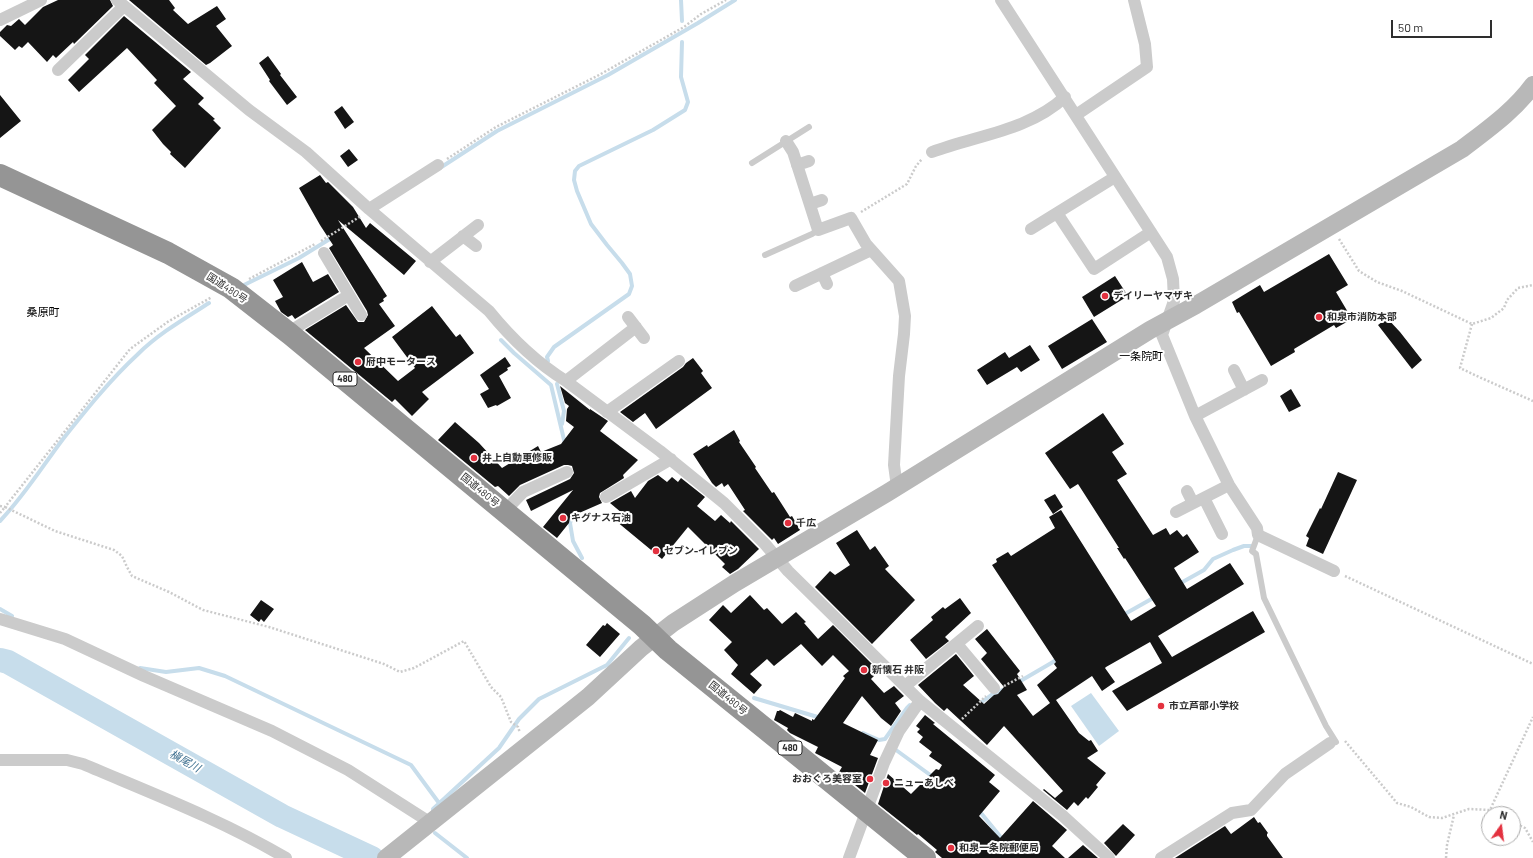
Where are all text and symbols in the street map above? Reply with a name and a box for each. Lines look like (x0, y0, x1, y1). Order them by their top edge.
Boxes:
scale bar (1393, 12, 1494, 38)
text: 50 m (1398, 20, 1423, 34)
street label: 国道480号 (204, 270, 250, 306)
place label: デイリーヤマザキ (1113, 290, 1193, 302)
marker: デイリーヤマザキ (1100, 291, 1110, 301)
district label: 桑原町 (27, 305, 59, 319)
place label: 和泉市消防本部 (1327, 311, 1397, 323)
marker: 和泉市消防本部 (1314, 312, 1324, 322)
district label: 一条院町 (1119, 349, 1163, 363)
place label: 府中モータース (366, 356, 436, 368)
marker: 府中モータース (353, 357, 363, 367)
road number: 480 (333, 372, 357, 386)
place label: 井上自動車修販 (482, 452, 552, 464)
marker: 井上自動車修販 (469, 453, 479, 463)
street label: 国道480号 (458, 471, 502, 509)
place label: キグナス石油 (571, 512, 631, 524)
marker: キグナス石油 (558, 513, 568, 523)
place label: 千広 (796, 517, 816, 529)
marker: 千広 (783, 518, 793, 528)
place label: セブン-イレブン (664, 545, 738, 557)
marker: セブン-イレブン (651, 546, 661, 556)
place label: 新懐石 井阪 (872, 664, 924, 676)
marker: 新懐石 井阪 (859, 665, 869, 675)
street label: 国道480号 (706, 679, 750, 717)
place label: 市立芦部小学校 (1169, 700, 1239, 712)
marker: 市立芦部小学校 (1156, 701, 1166, 711)
road number: 480 (778, 741, 802, 755)
water label: 槇尾川 (167, 747, 203, 775)
place label: おおぐろ美容室 (792, 773, 862, 785)
marker: おおぐろ美容室 (865, 774, 875, 784)
place label: ニューあしべ (894, 777, 954, 789)
marker: ニューあしべ (881, 778, 891, 788)
north arrow (1481, 806, 1521, 846)
text: N (1499, 808, 1509, 822)
place label: 和泉一条院郵便局 (959, 842, 1039, 854)
marker: 和泉一条院郵便局 (946, 843, 956, 853)

